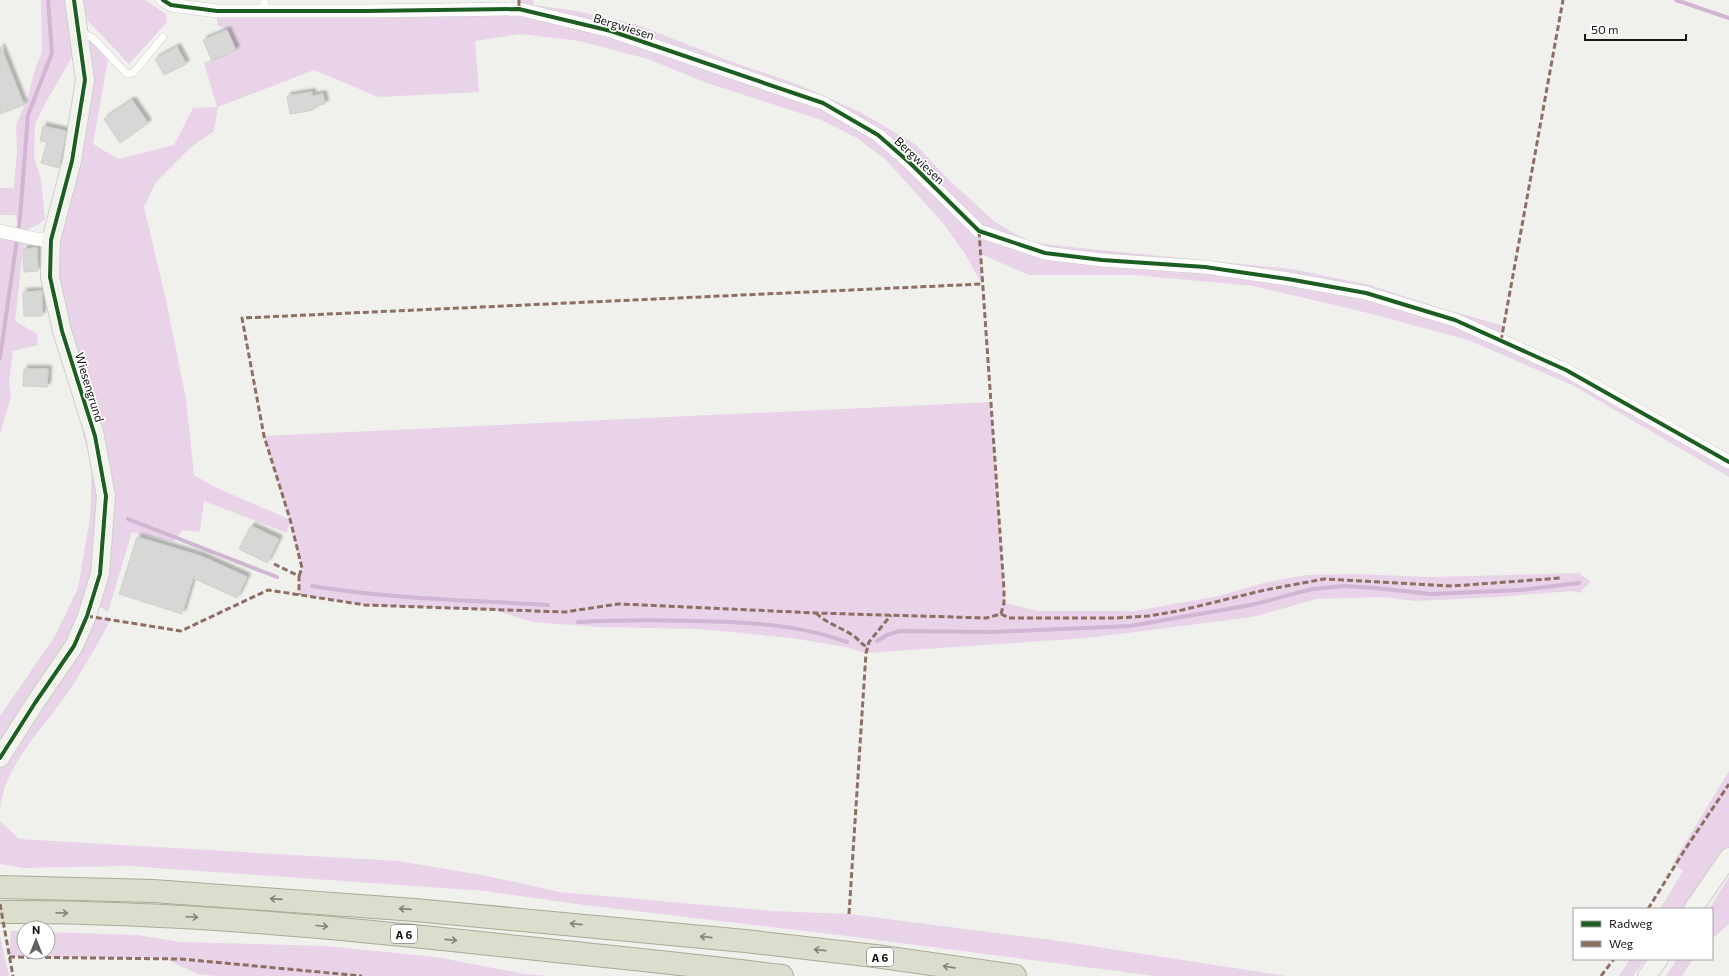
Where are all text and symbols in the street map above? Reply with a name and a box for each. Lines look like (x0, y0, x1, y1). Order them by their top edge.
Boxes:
street label: Bergwiesen (592, 10, 656, 42)
scale bar (1585, 16, 1686, 42)
text: 50 m (1591, 22, 1619, 36)
street label: Bergwiesen (892, 133, 948, 187)
street label: Wiesengrund (73, 350, 107, 424)
one-way arrow (270, 895, 283, 902)
one-way arrow (399, 905, 412, 912)
legend (1573, 908, 1713, 960)
one-way arrow (55, 909, 68, 917)
one-way arrow (185, 914, 198, 921)
text: Radweg (1609, 916, 1653, 930)
north arrow (16, 920, 56, 960)
one-way arrow (570, 921, 583, 928)
text: N (32, 923, 40, 936)
one-way arrow (315, 923, 328, 930)
road number: A 6 (391, 925, 417, 943)
one-way arrow (700, 934, 713, 941)
one-way arrow (444, 936, 457, 943)
text: Weg (1609, 936, 1634, 950)
one-way arrow (814, 946, 827, 954)
road number: A 6 (867, 948, 893, 966)
one-way arrow (943, 963, 956, 971)

